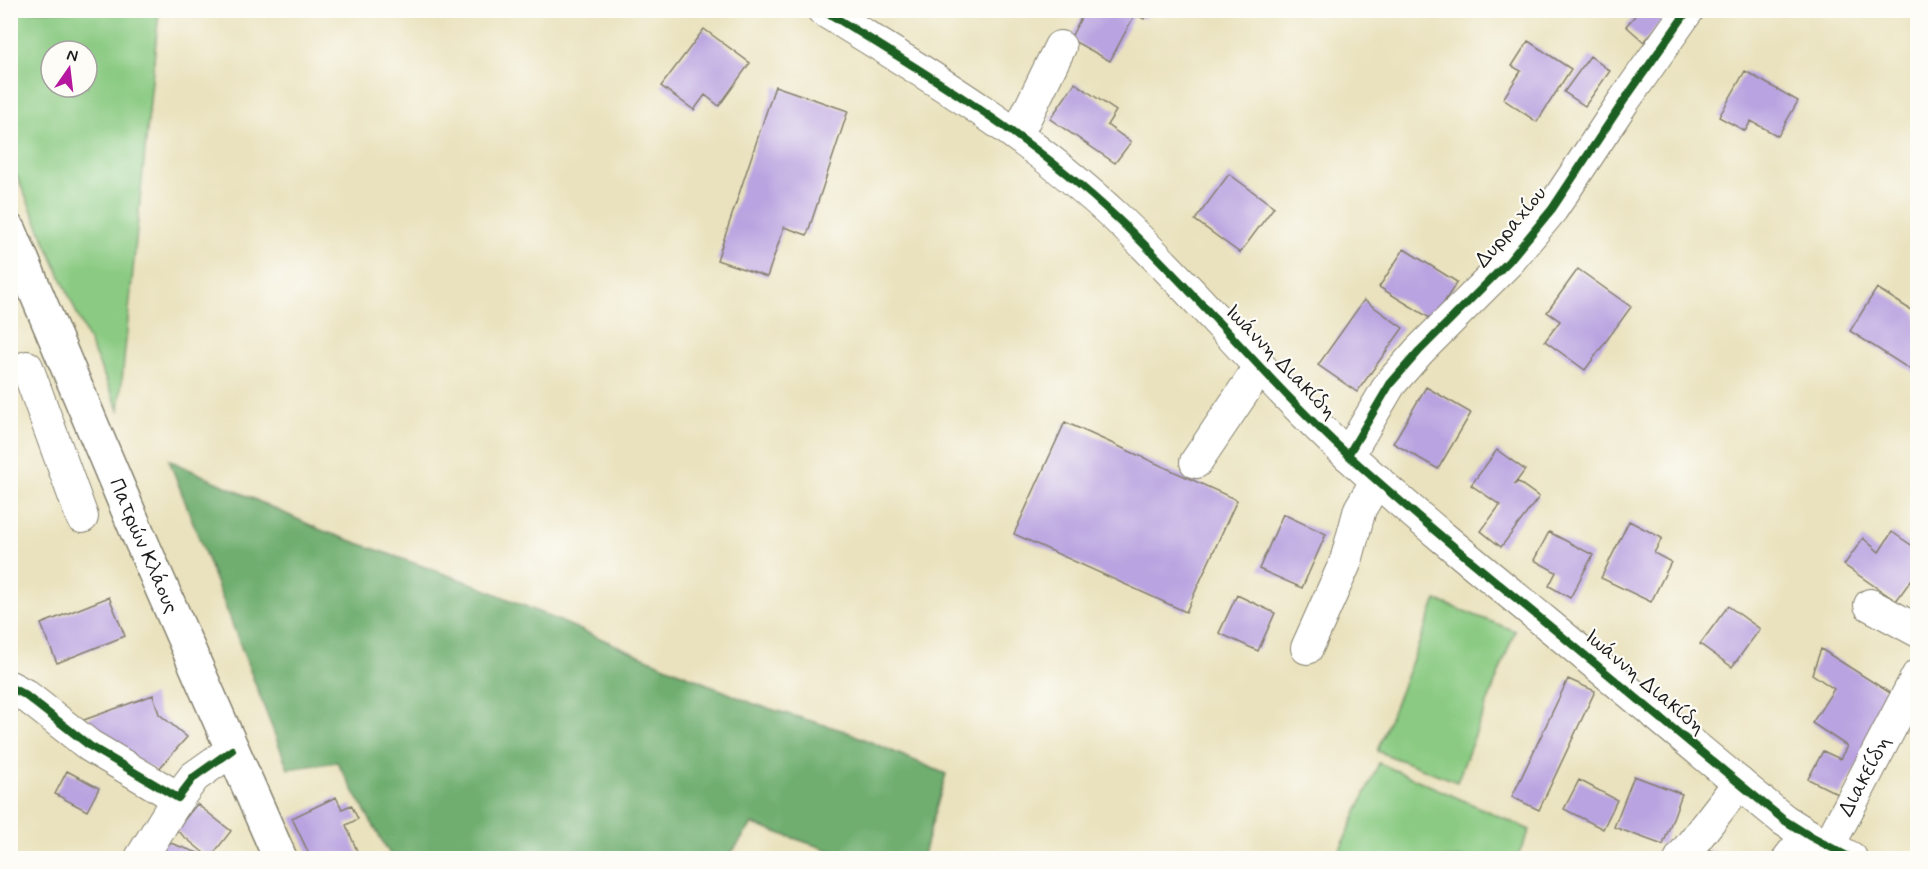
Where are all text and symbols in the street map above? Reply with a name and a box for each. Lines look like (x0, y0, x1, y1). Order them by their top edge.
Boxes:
north arrow (39, 39, 99, 99)
text: N (65, 44, 80, 67)
street label: Δυρραχίου (1469, 180, 1553, 274)
street label: Ιωάννη Διακίδη (1219, 298, 1343, 426)
street label: Πατρών Κλάους (102, 474, 185, 618)
street label: Ιωάννη Διακίδη (1579, 623, 1711, 741)
street label: Διακείδη (1832, 731, 1898, 821)

